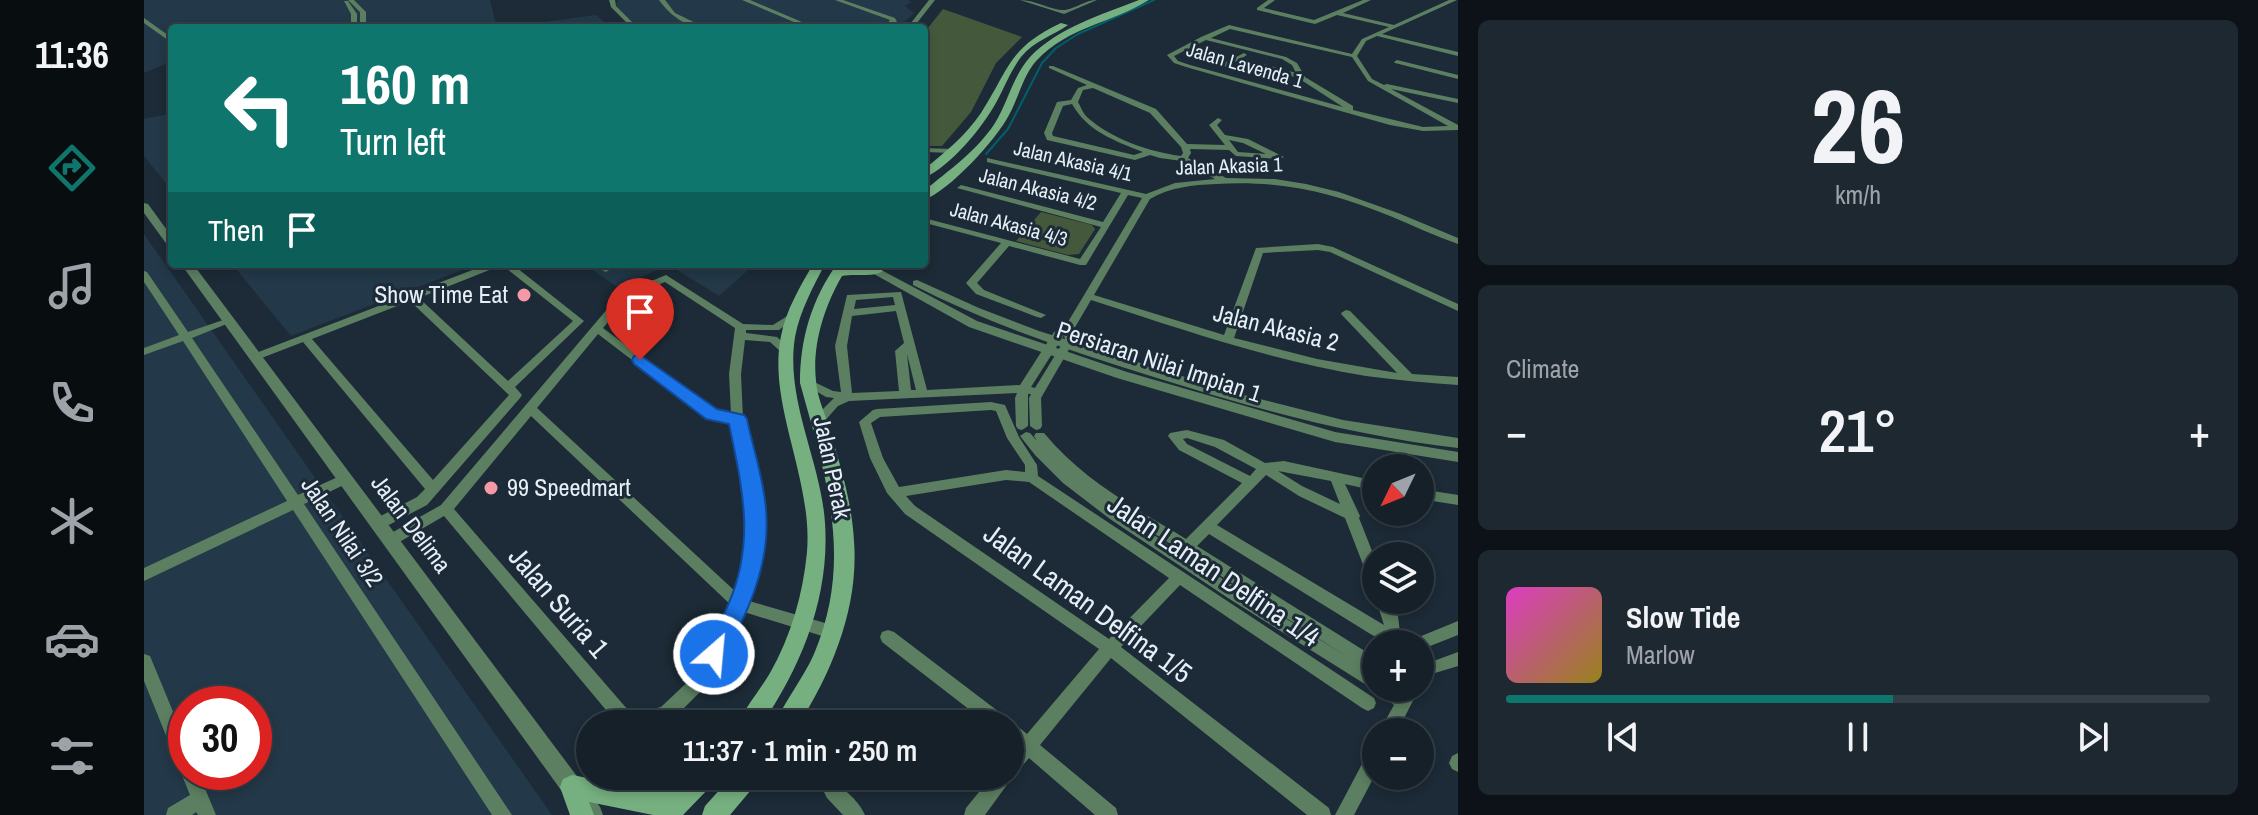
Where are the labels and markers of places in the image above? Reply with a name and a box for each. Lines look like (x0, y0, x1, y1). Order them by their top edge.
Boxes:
place label: Show Time Eat (374, 278, 509, 310)
pin (606, 278, 674, 360)
marker: Show Time Eat (515, 286, 533, 304)
place label: 99 Speedmart (507, 471, 631, 503)
marker: 99 Speedmart (482, 479, 500, 497)

